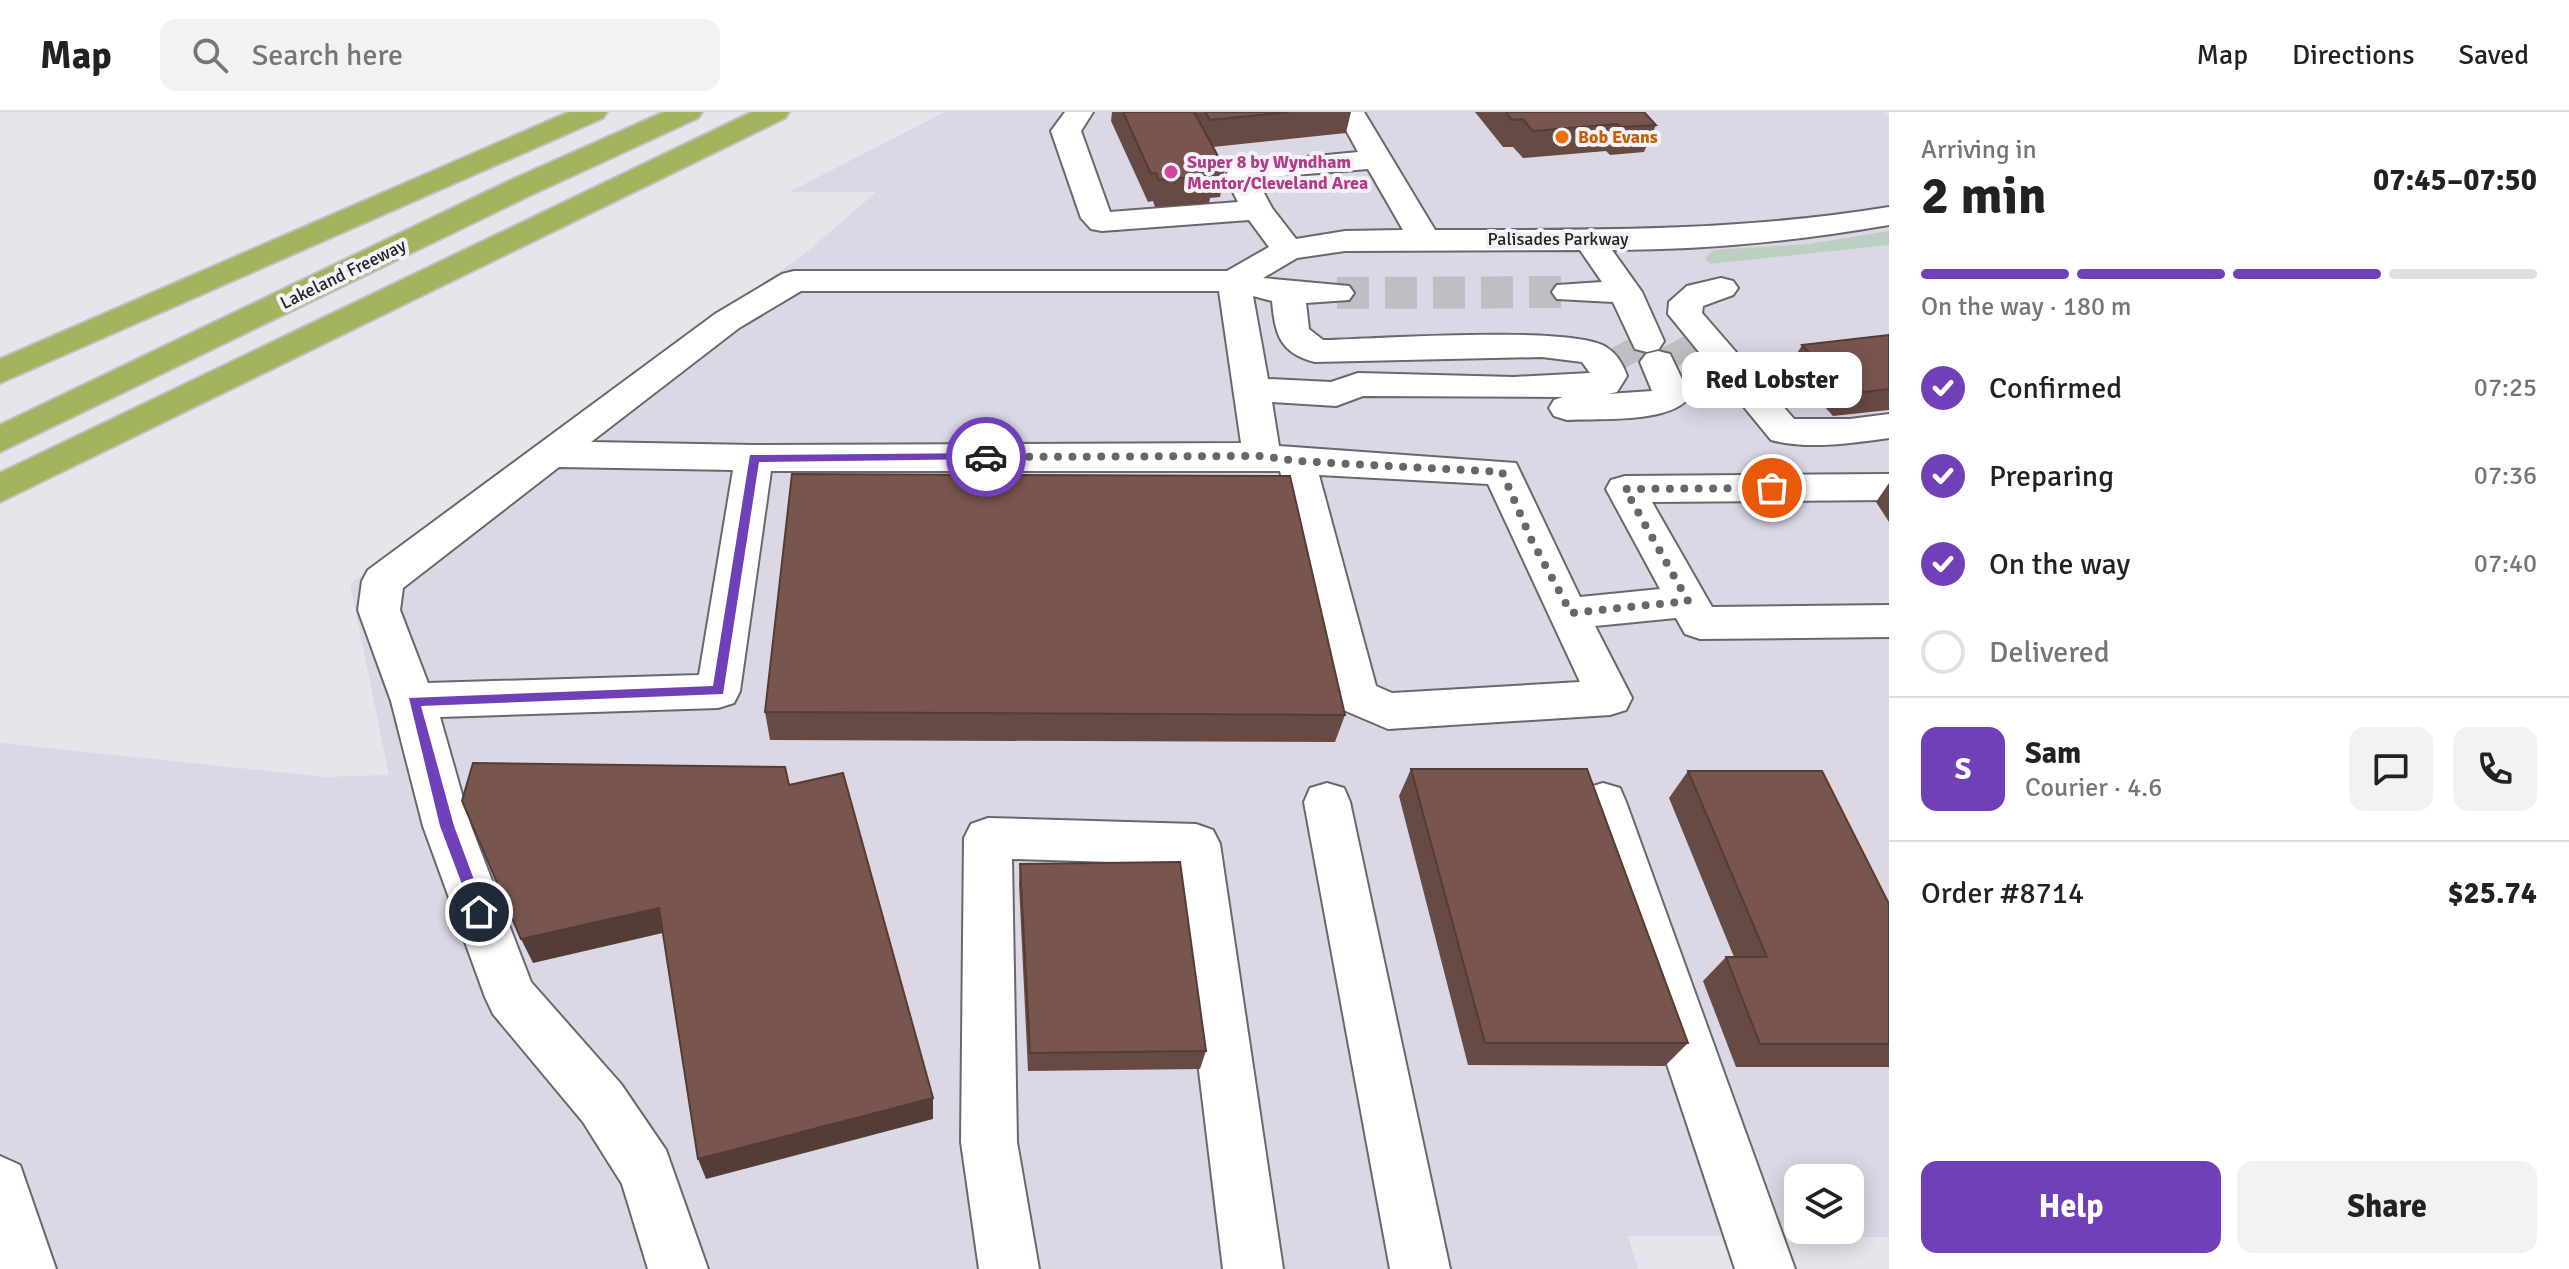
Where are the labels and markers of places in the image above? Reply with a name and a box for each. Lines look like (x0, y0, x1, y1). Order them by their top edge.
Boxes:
place label: Bob Evans (1578, 126, 1658, 148)
marker: Bob Evans (1553, 128, 1571, 146)
place label: Super 8 by Wyndham Mentor/Cleveland Area (1187, 151, 1368, 194)
marker: Super 8 by Wyndham Mentor/Cleveland Area (1162, 163, 1180, 181)
callout: Red Lobster (1682, 352, 1862, 408)
pin (1738, 454, 1806, 522)
pin (445, 878, 513, 946)

